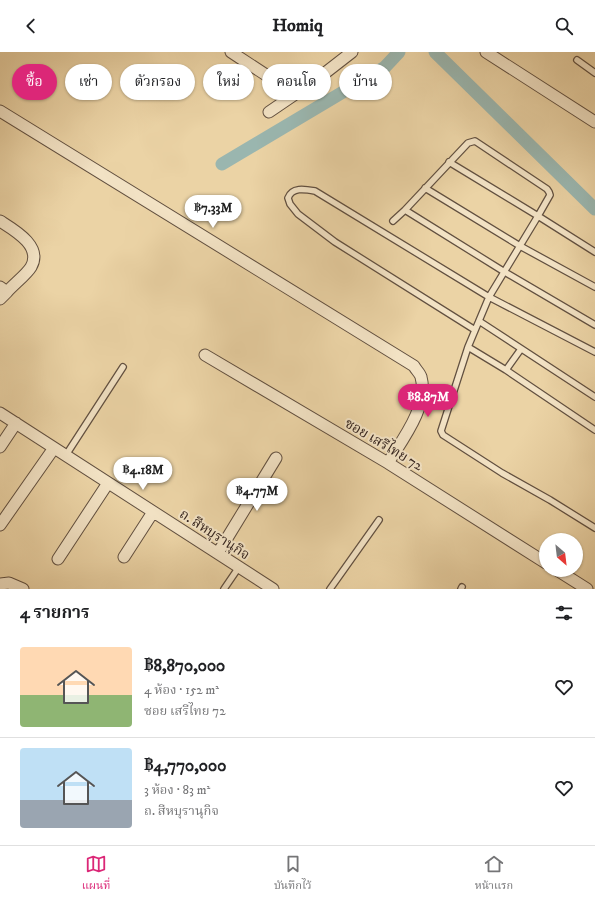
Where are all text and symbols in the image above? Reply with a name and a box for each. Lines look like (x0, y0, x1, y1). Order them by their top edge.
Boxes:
icon: back (20, 15, 42, 37)
text: Homiq (272, 15, 323, 37)
icon: search (553, 15, 575, 37)
chip: ซื้อ (12, 64, 57, 100)
chip: เช่า (65, 64, 112, 100)
chip: ตัวกรอง (120, 64, 195, 100)
chip: ใหม่ (203, 64, 254, 100)
chip: คอนโด (262, 64, 331, 100)
chip: บ้าน (339, 64, 392, 100)
pin: ฿7.33M (180, 195, 246, 229)
text: ฿7.33M (194, 200, 232, 216)
pin: ฿8.87M (395, 384, 461, 418)
text: ฿8.87M (407, 389, 449, 405)
street label: ซอย เสรีไทย 72 (341, 413, 427, 475)
pin: ฿4.18M (110, 457, 176, 491)
text: ฿4.18M (122, 462, 164, 478)
pin: ฿4.77M (224, 478, 290, 512)
text: ฿4.77M (236, 483, 278, 499)
street label: ถ. สีหบุรานุกิจ (176, 505, 253, 564)
north arrow (539, 533, 583, 577)
map controls (539, 533, 583, 577)
text: 4 รายการ (20, 602, 90, 624)
icon: filters (553, 602, 575, 624)
text: ฿8,870,000 (144, 655, 225, 677)
icon: home (52, 663, 100, 711)
icon: heart (553, 676, 575, 698)
text: 4 ห้อง · 152 m² (144, 682, 219, 698)
text: ซอย เสรีไทย 72 (144, 703, 226, 719)
text: ฿4,770,000 (144, 755, 226, 777)
icon: home (52, 764, 100, 812)
icon: heart (553, 777, 575, 799)
text: 3 ห้อง · 83 m² (144, 782, 210, 798)
text: ถ. สีหบุรานุกิจ (144, 803, 219, 819)
tab: แผนที่ (82, 853, 111, 895)
tab: บันทึกไว้ (274, 853, 311, 895)
tab: หน้าแรก (475, 853, 513, 895)

